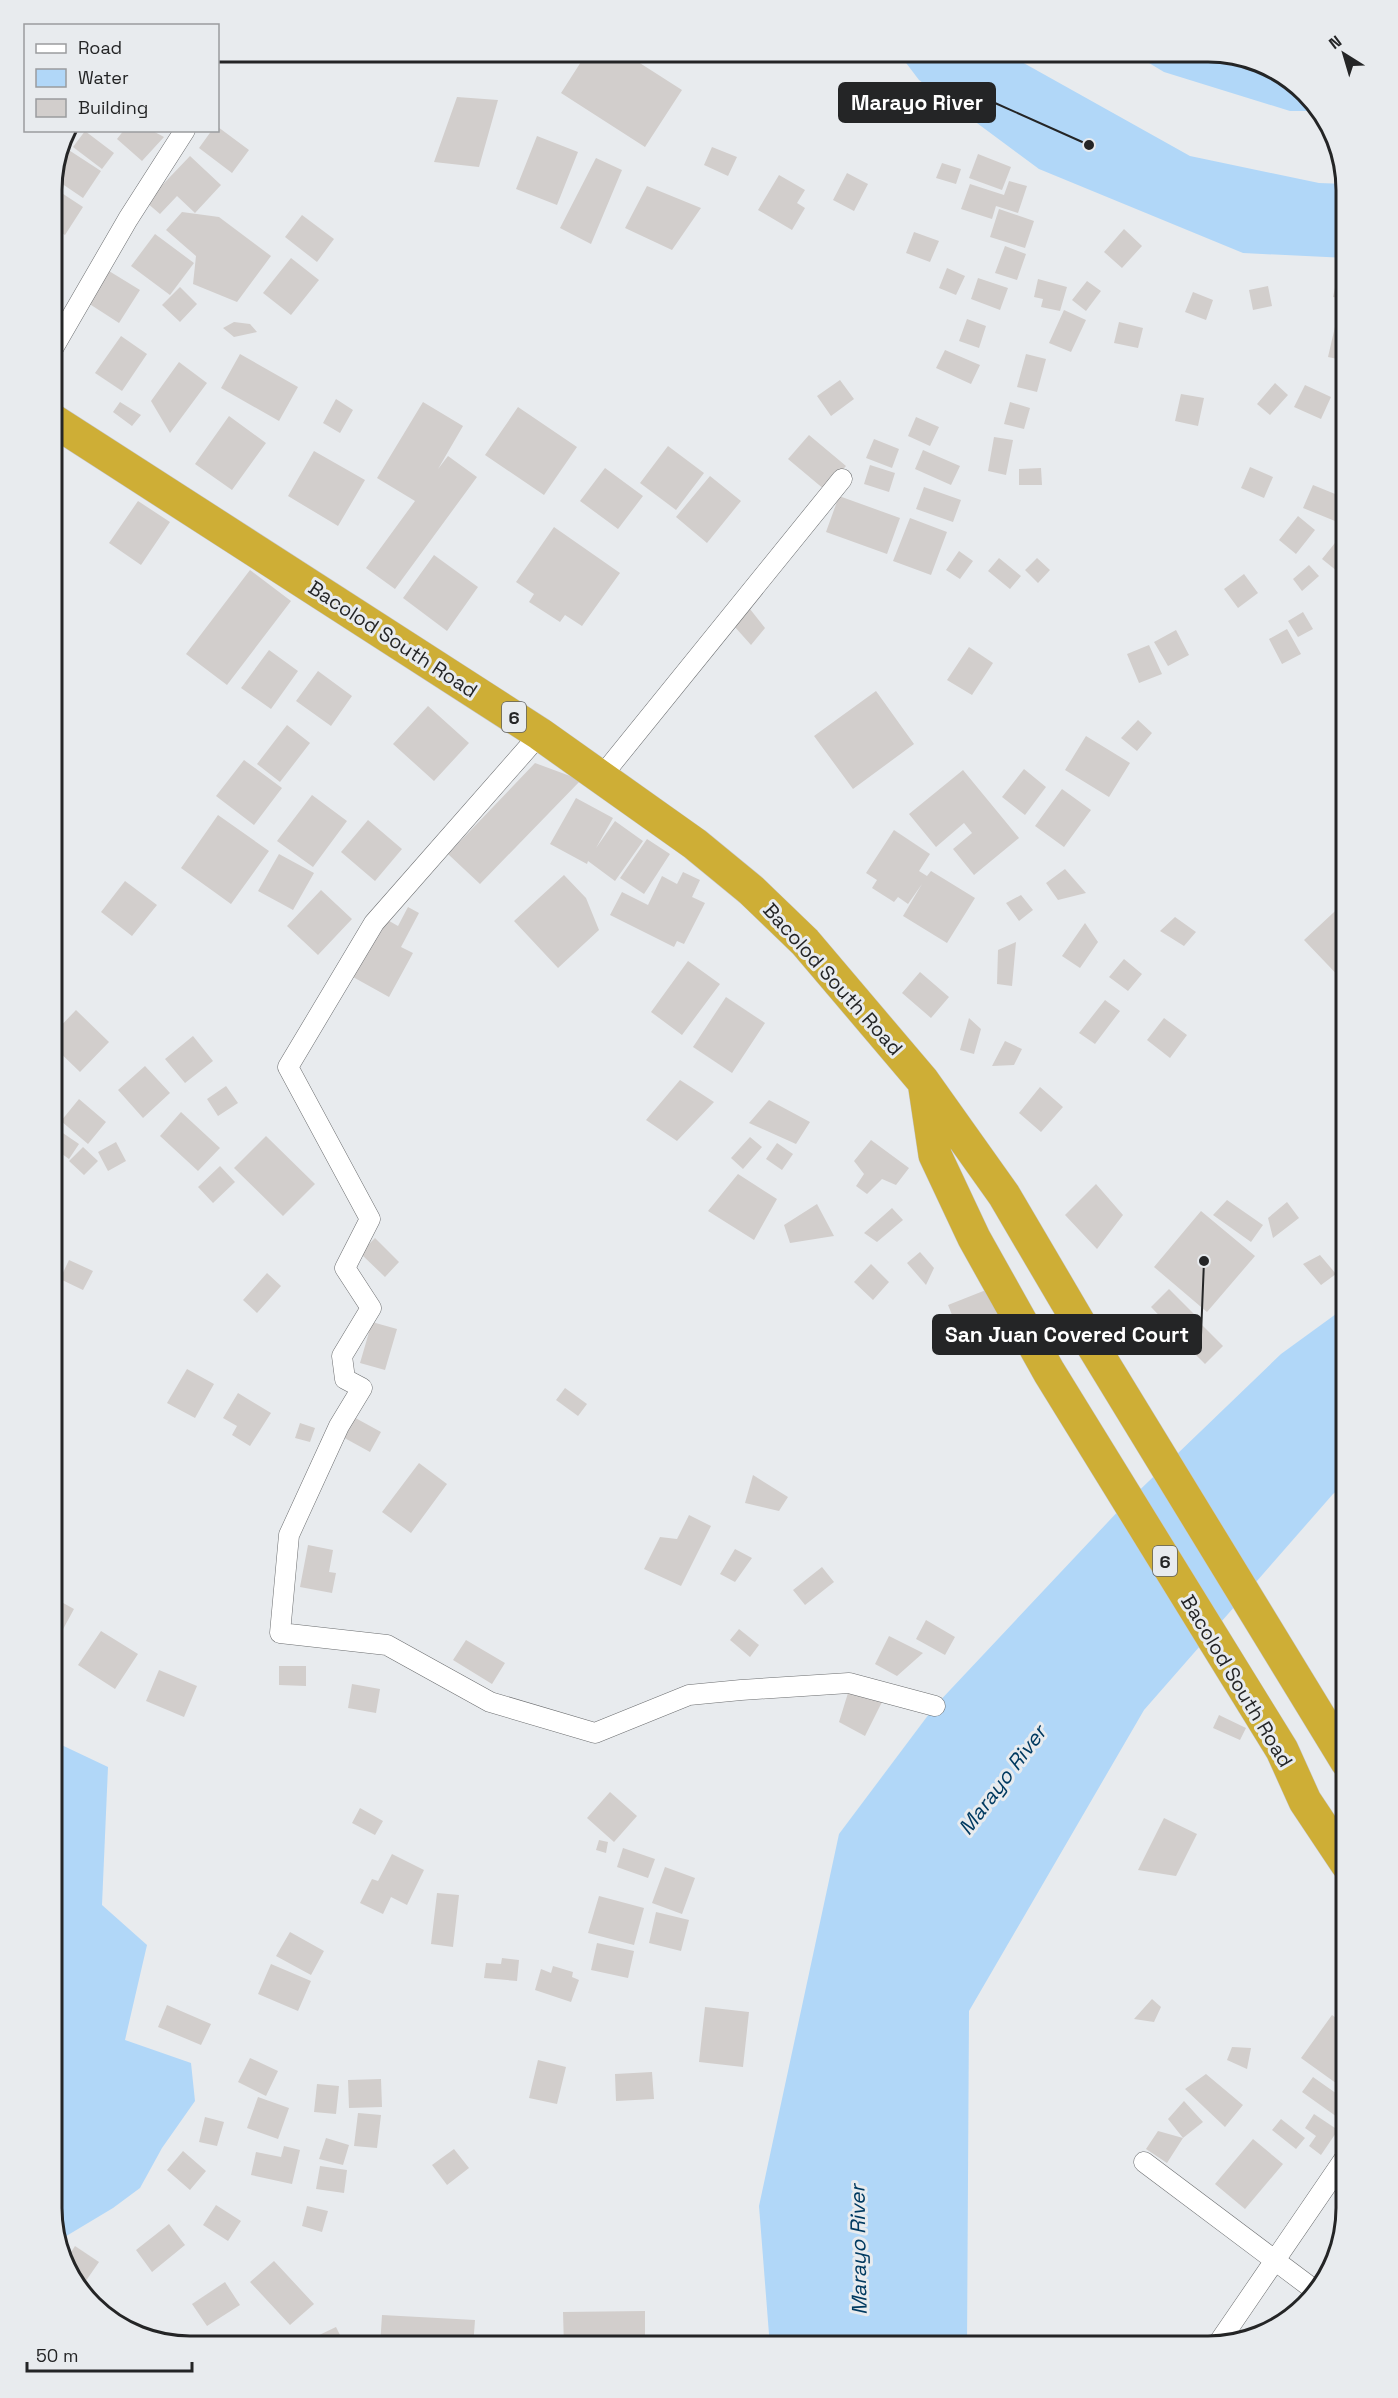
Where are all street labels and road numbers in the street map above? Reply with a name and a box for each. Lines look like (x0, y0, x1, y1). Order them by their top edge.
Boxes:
street label: Bacolod South Road (303, 575, 483, 703)
road number: 6 (502, 702, 526, 732)
street label: Bacolod South Road (758, 897, 908, 1061)
road number: 6 (1153, 1546, 1177, 1576)
street label: Bacolod South Road (1175, 1590, 1299, 1772)

